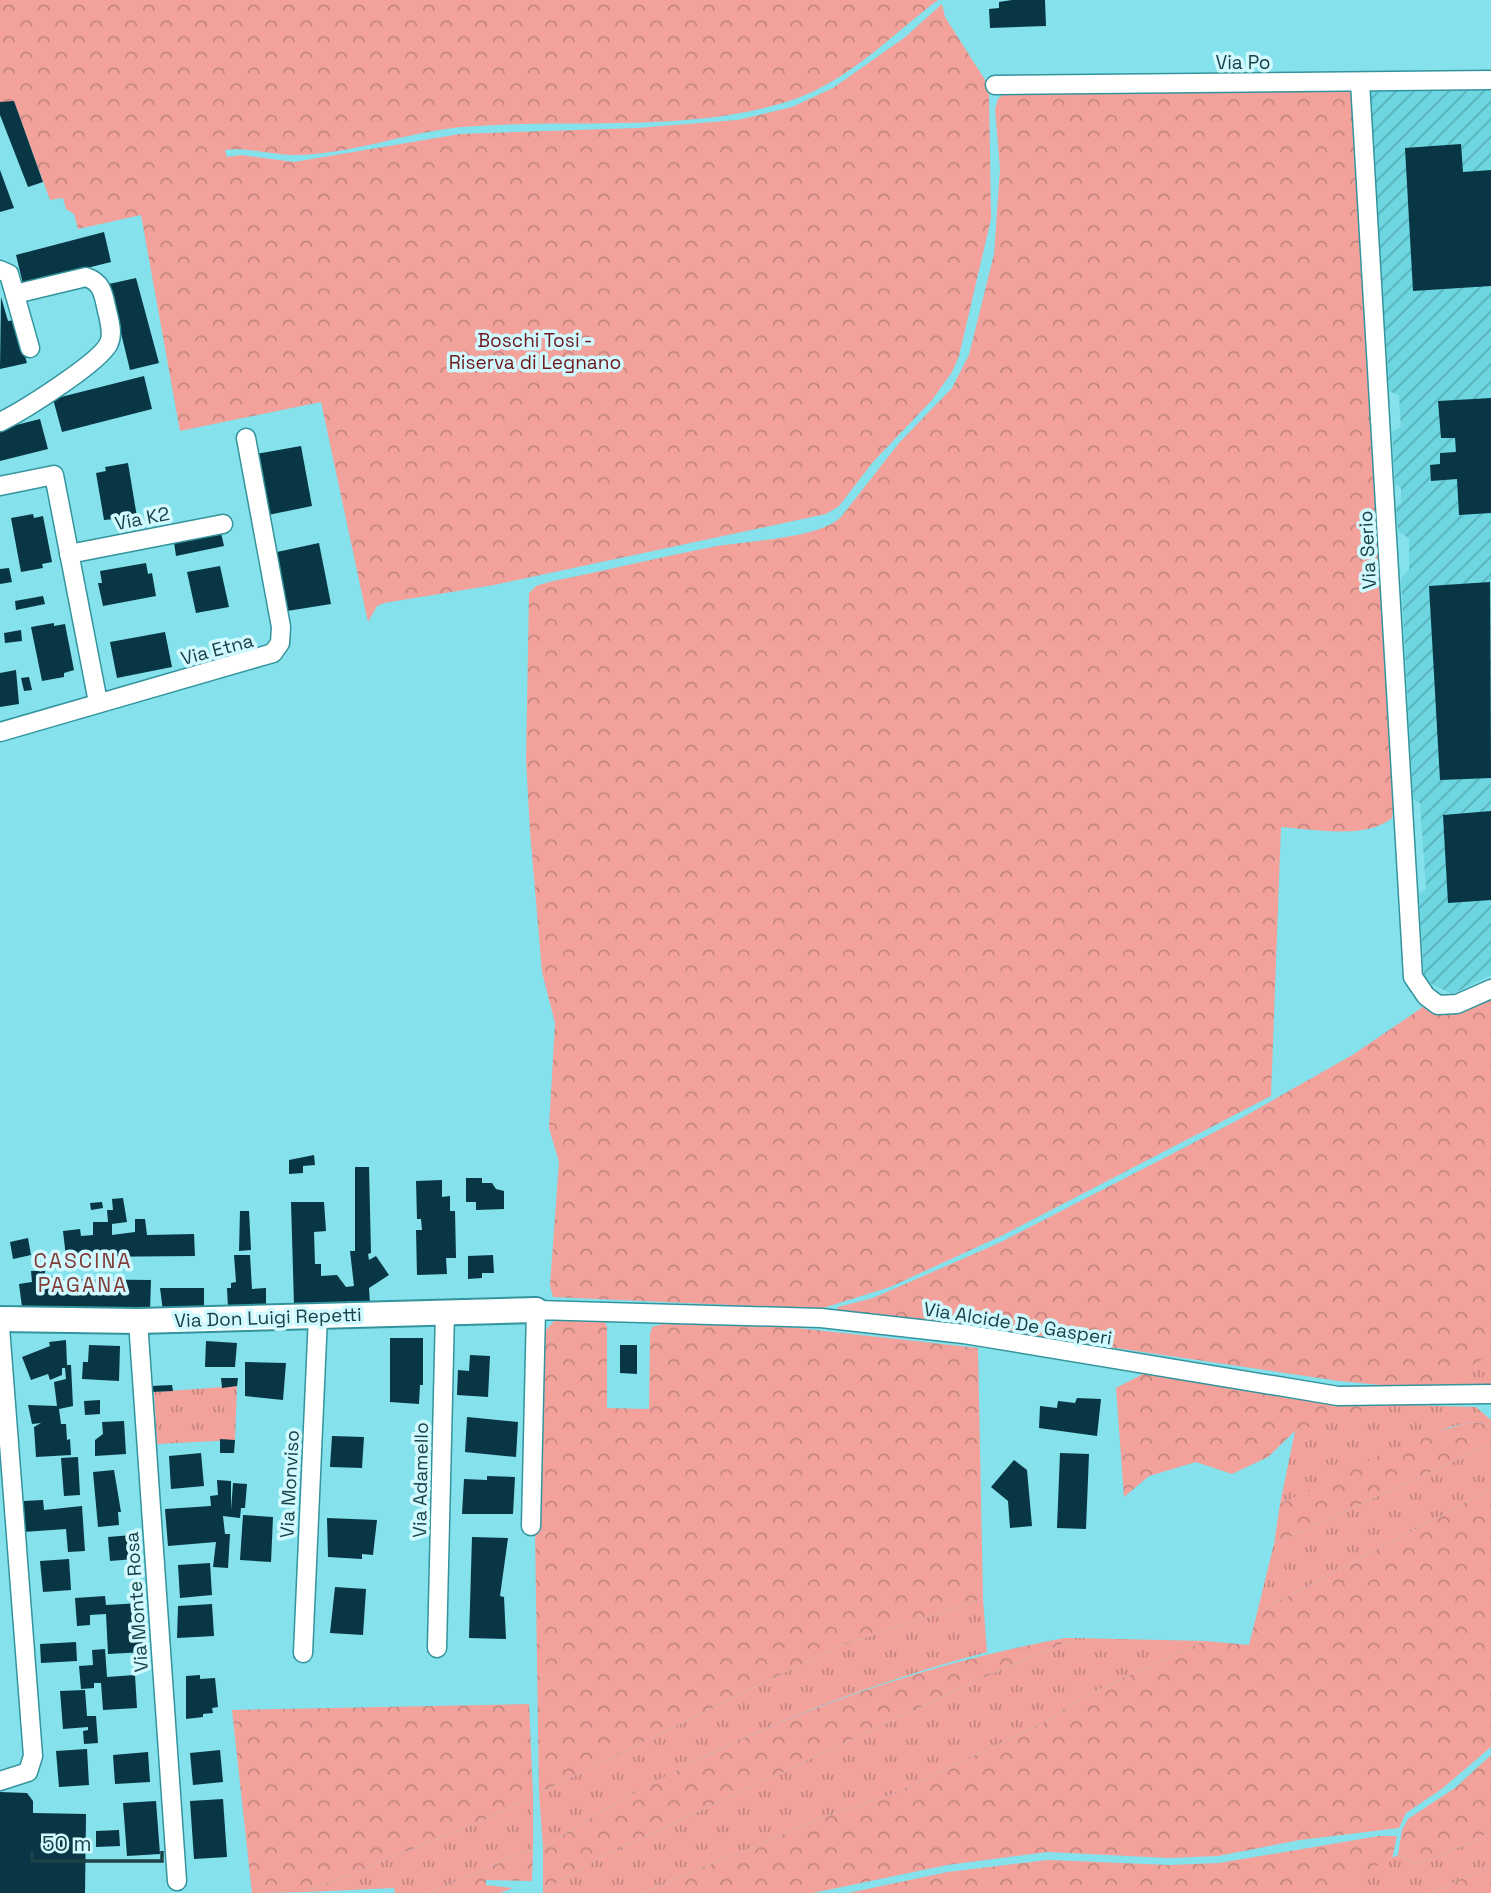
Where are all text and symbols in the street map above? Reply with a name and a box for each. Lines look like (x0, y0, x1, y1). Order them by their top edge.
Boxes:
street label: Via Po (1215, 50, 1271, 75)
park label: Boschi Tosi - Riserva di Legnano (449, 328, 621, 375)
street label: Via K2 (113, 501, 172, 536)
street label: Via Serio (1353, 510, 1382, 590)
street label: Via Etna (178, 628, 256, 671)
district label: CASCINA PAGANA (33, 1247, 133, 1298)
street label: Via Alcide De Gasperi (922, 1296, 1114, 1351)
street label: Via Don Luigi Repetti (174, 1302, 362, 1333)
street label: Via Adamello (407, 1422, 434, 1538)
street label: Via Monviso (274, 1429, 305, 1539)
street label: Via Monte Rosa (119, 1531, 154, 1673)
scale bar (32, 1820, 161, 1864)
text: 50 m (42, 1830, 92, 1857)

